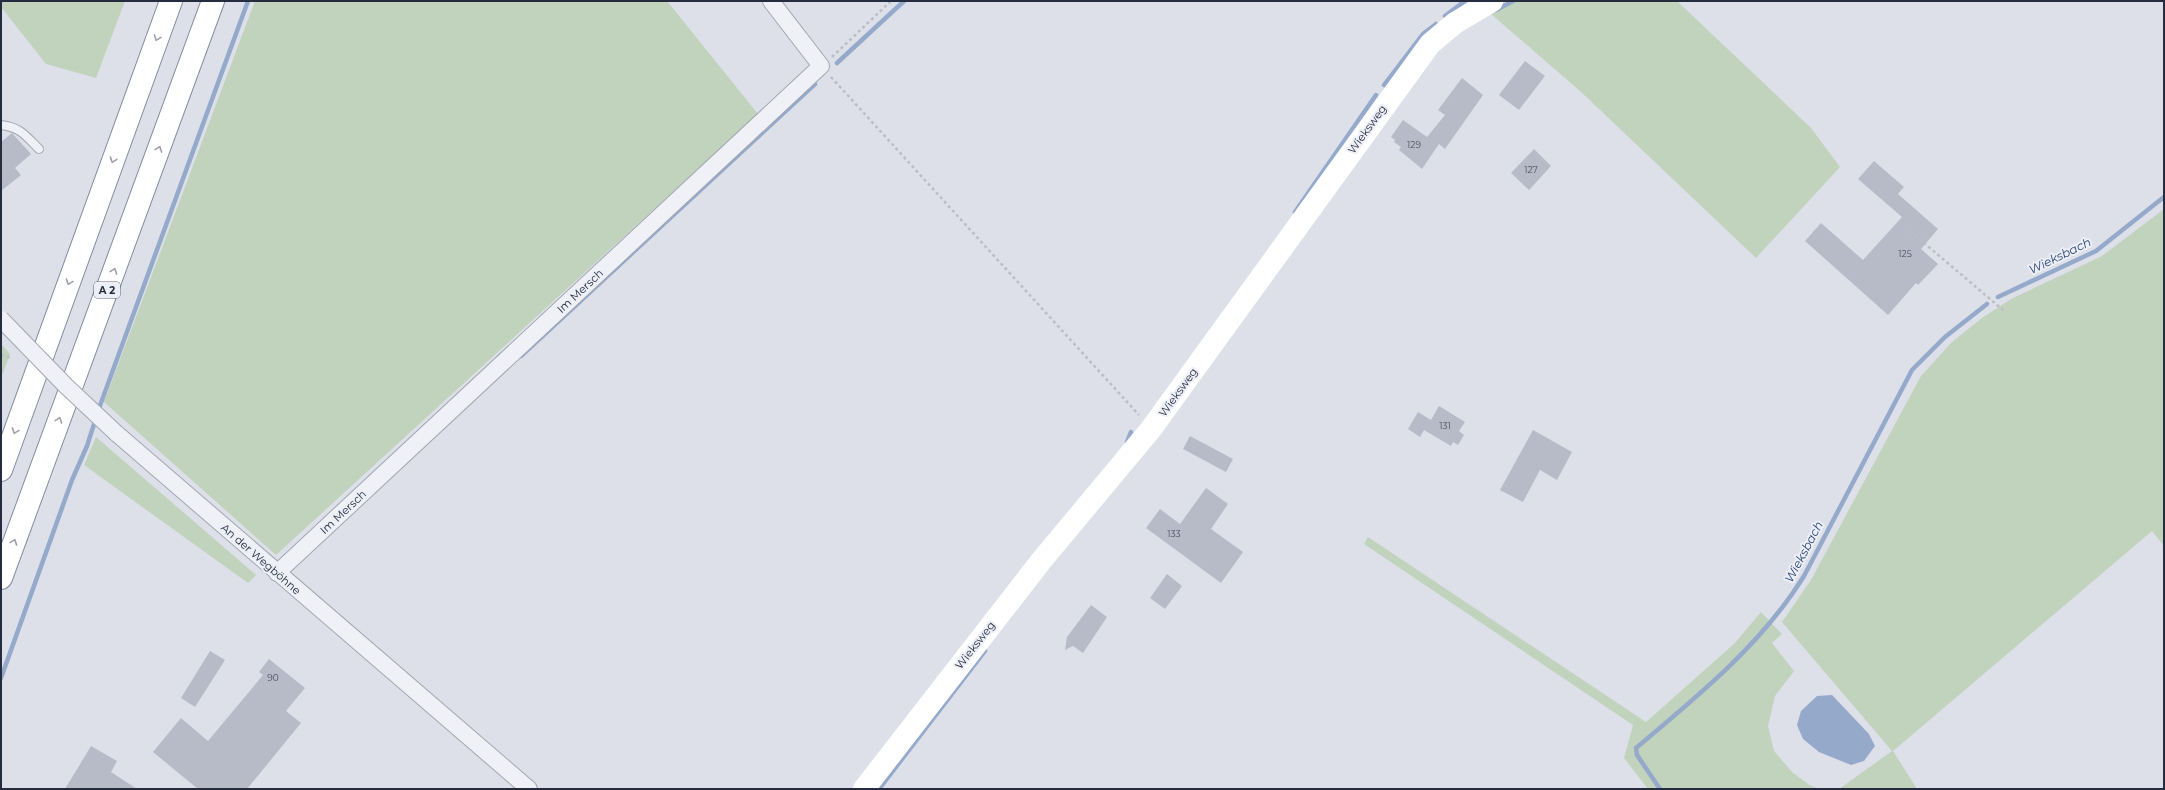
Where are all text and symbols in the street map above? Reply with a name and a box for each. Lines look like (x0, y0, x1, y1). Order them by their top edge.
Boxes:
one-way arrow (154, 34, 162, 41)
street label: Wieksweg (1345, 102, 1389, 156)
house number: 129 (1407, 139, 1421, 150)
one-way arrow (154, 146, 162, 153)
one-way arrow (110, 156, 118, 163)
house number: 127 (1524, 164, 1538, 175)
water label: Wieksbach (2026, 234, 2093, 277)
house number: 125 (1898, 248, 1912, 259)
street label: Im Mersch (554, 266, 606, 316)
one-way arrow (109, 268, 117, 275)
one-way arrow (65, 279, 74, 286)
road number: A 2 (94, 282, 120, 298)
street label: Wieksweg (1156, 365, 1200, 419)
one-way arrow (55, 416, 63, 423)
house number: 131 (1439, 420, 1451, 431)
one-way arrow (12, 427, 20, 434)
street label: Im Mersch (317, 487, 369, 537)
water label: Wieksbach (1781, 519, 1826, 585)
street label: An der Wegböhne (218, 520, 304, 598)
house number: 133 (1167, 528, 1181, 539)
one-way arrow (10, 538, 18, 545)
street label: Wieksweg (952, 618, 998, 672)
house number: 90 (267, 672, 279, 683)

